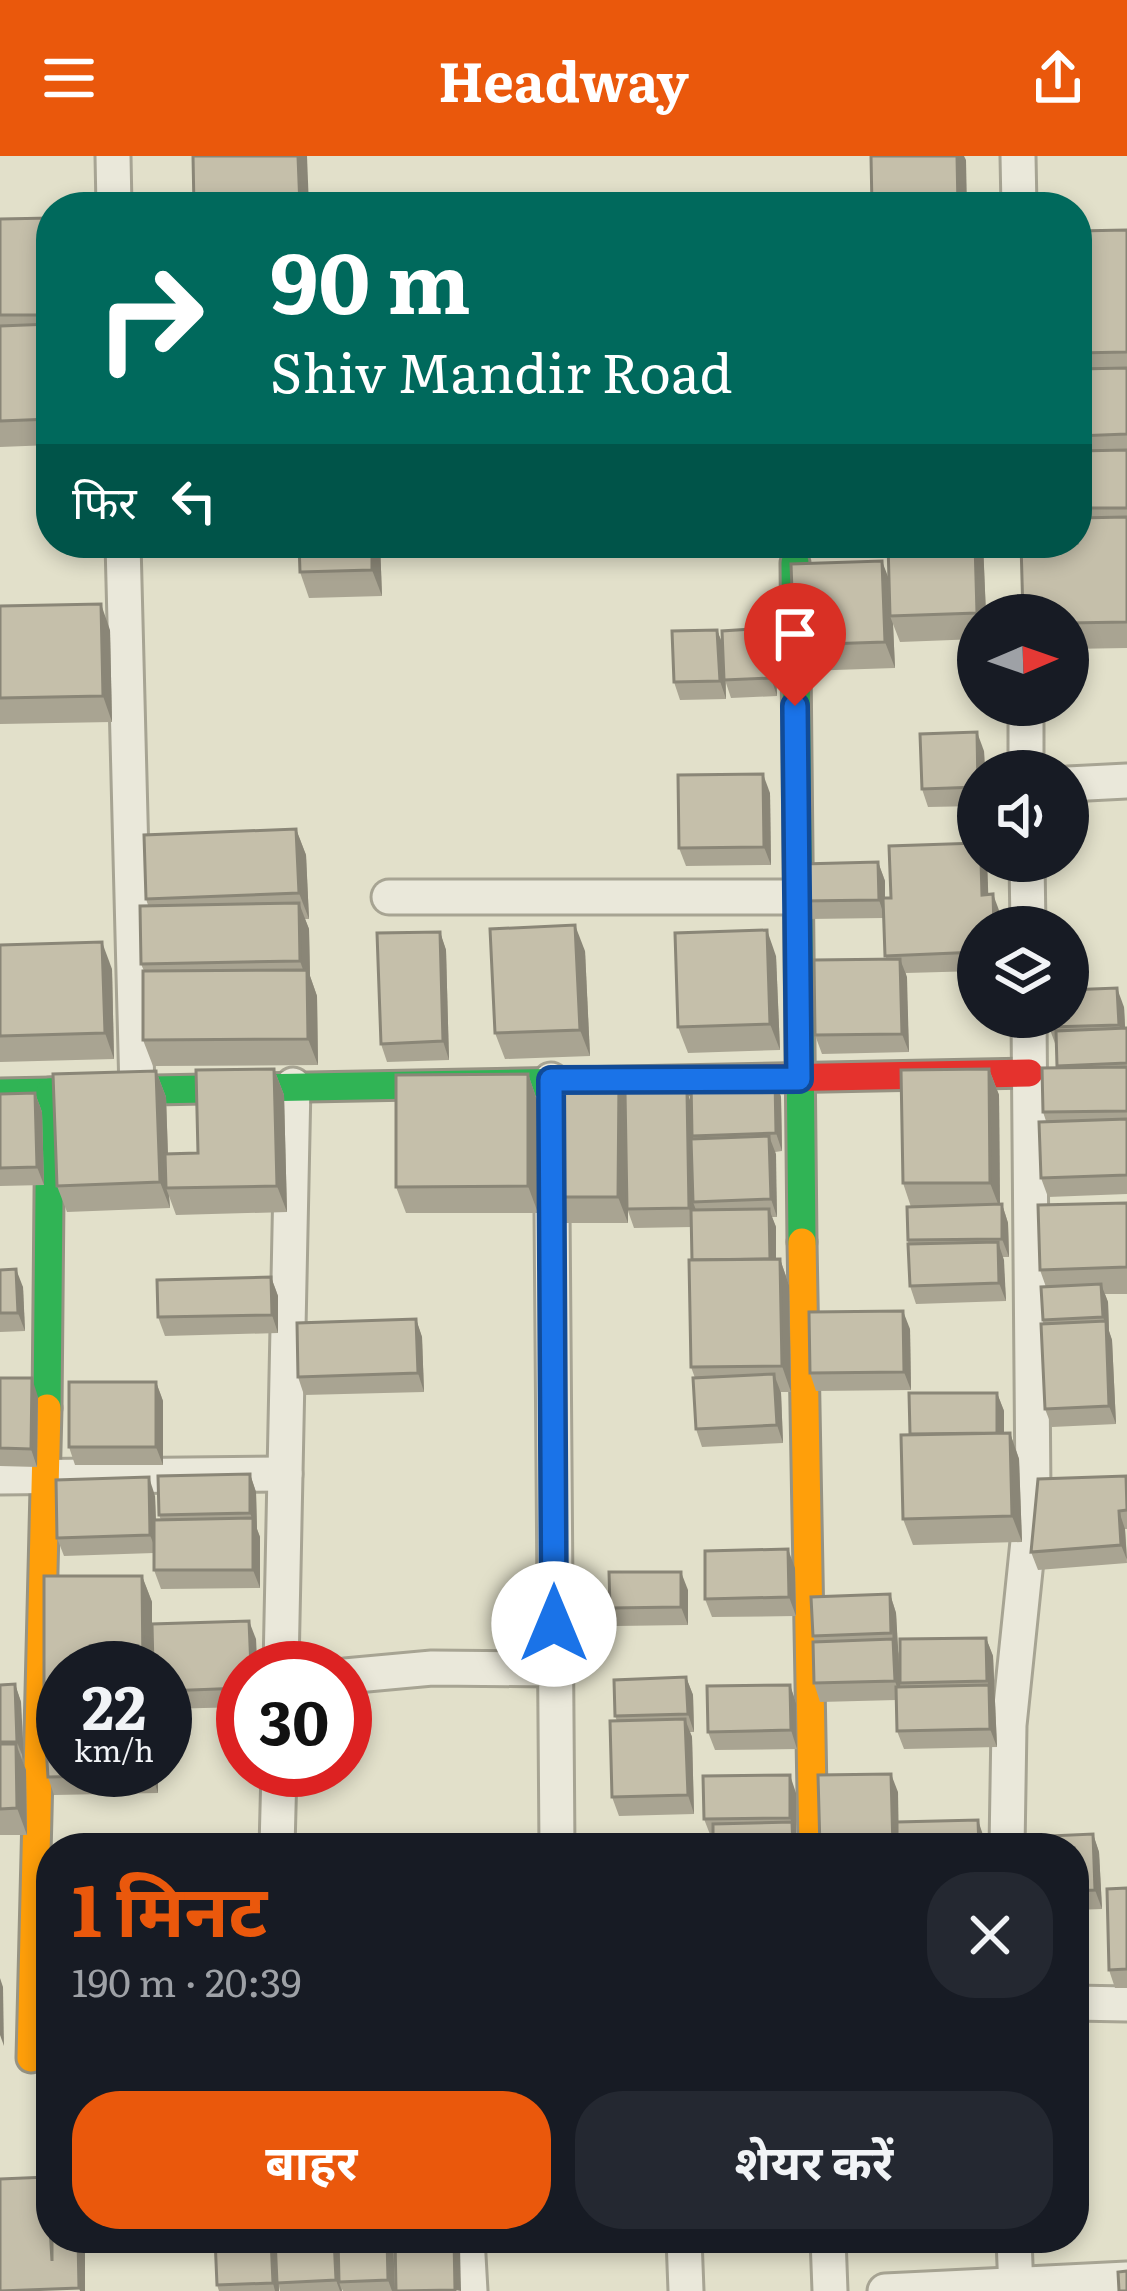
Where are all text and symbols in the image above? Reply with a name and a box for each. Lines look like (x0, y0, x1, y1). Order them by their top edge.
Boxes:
text: Headway (438, 38, 689, 119)
icon: menu (36, 45, 102, 111)
icon: share (1025, 45, 1091, 111)
text: 90 m (270, 215, 471, 340)
icon: right (72, 240, 228, 396)
text: Shiv Mandir Road (270, 329, 733, 410)
text: फिर (72, 466, 137, 533)
icon: left (161, 468, 227, 534)
pin (744, 583, 846, 706)
north arrow (957, 594, 1089, 726)
map controls (957, 594, 1089, 1038)
icon: arrive (762, 601, 828, 667)
button: sound (957, 750, 1089, 882)
button: layers (957, 906, 1089, 1038)
position arrow (491, 1561, 617, 1687)
speed limit sign: 30 (216, 1641, 372, 1797)
text: 22 (82, 1659, 146, 1748)
text: km/h (74, 1727, 154, 1771)
text: 1 मिनट (72, 1852, 267, 1959)
button: close (927, 1872, 1053, 1998)
text: 190 m · 20:39 (72, 1951, 301, 2009)
button: बाहर (72, 2091, 551, 2229)
button: शेयर करें (575, 2091, 1053, 2229)

